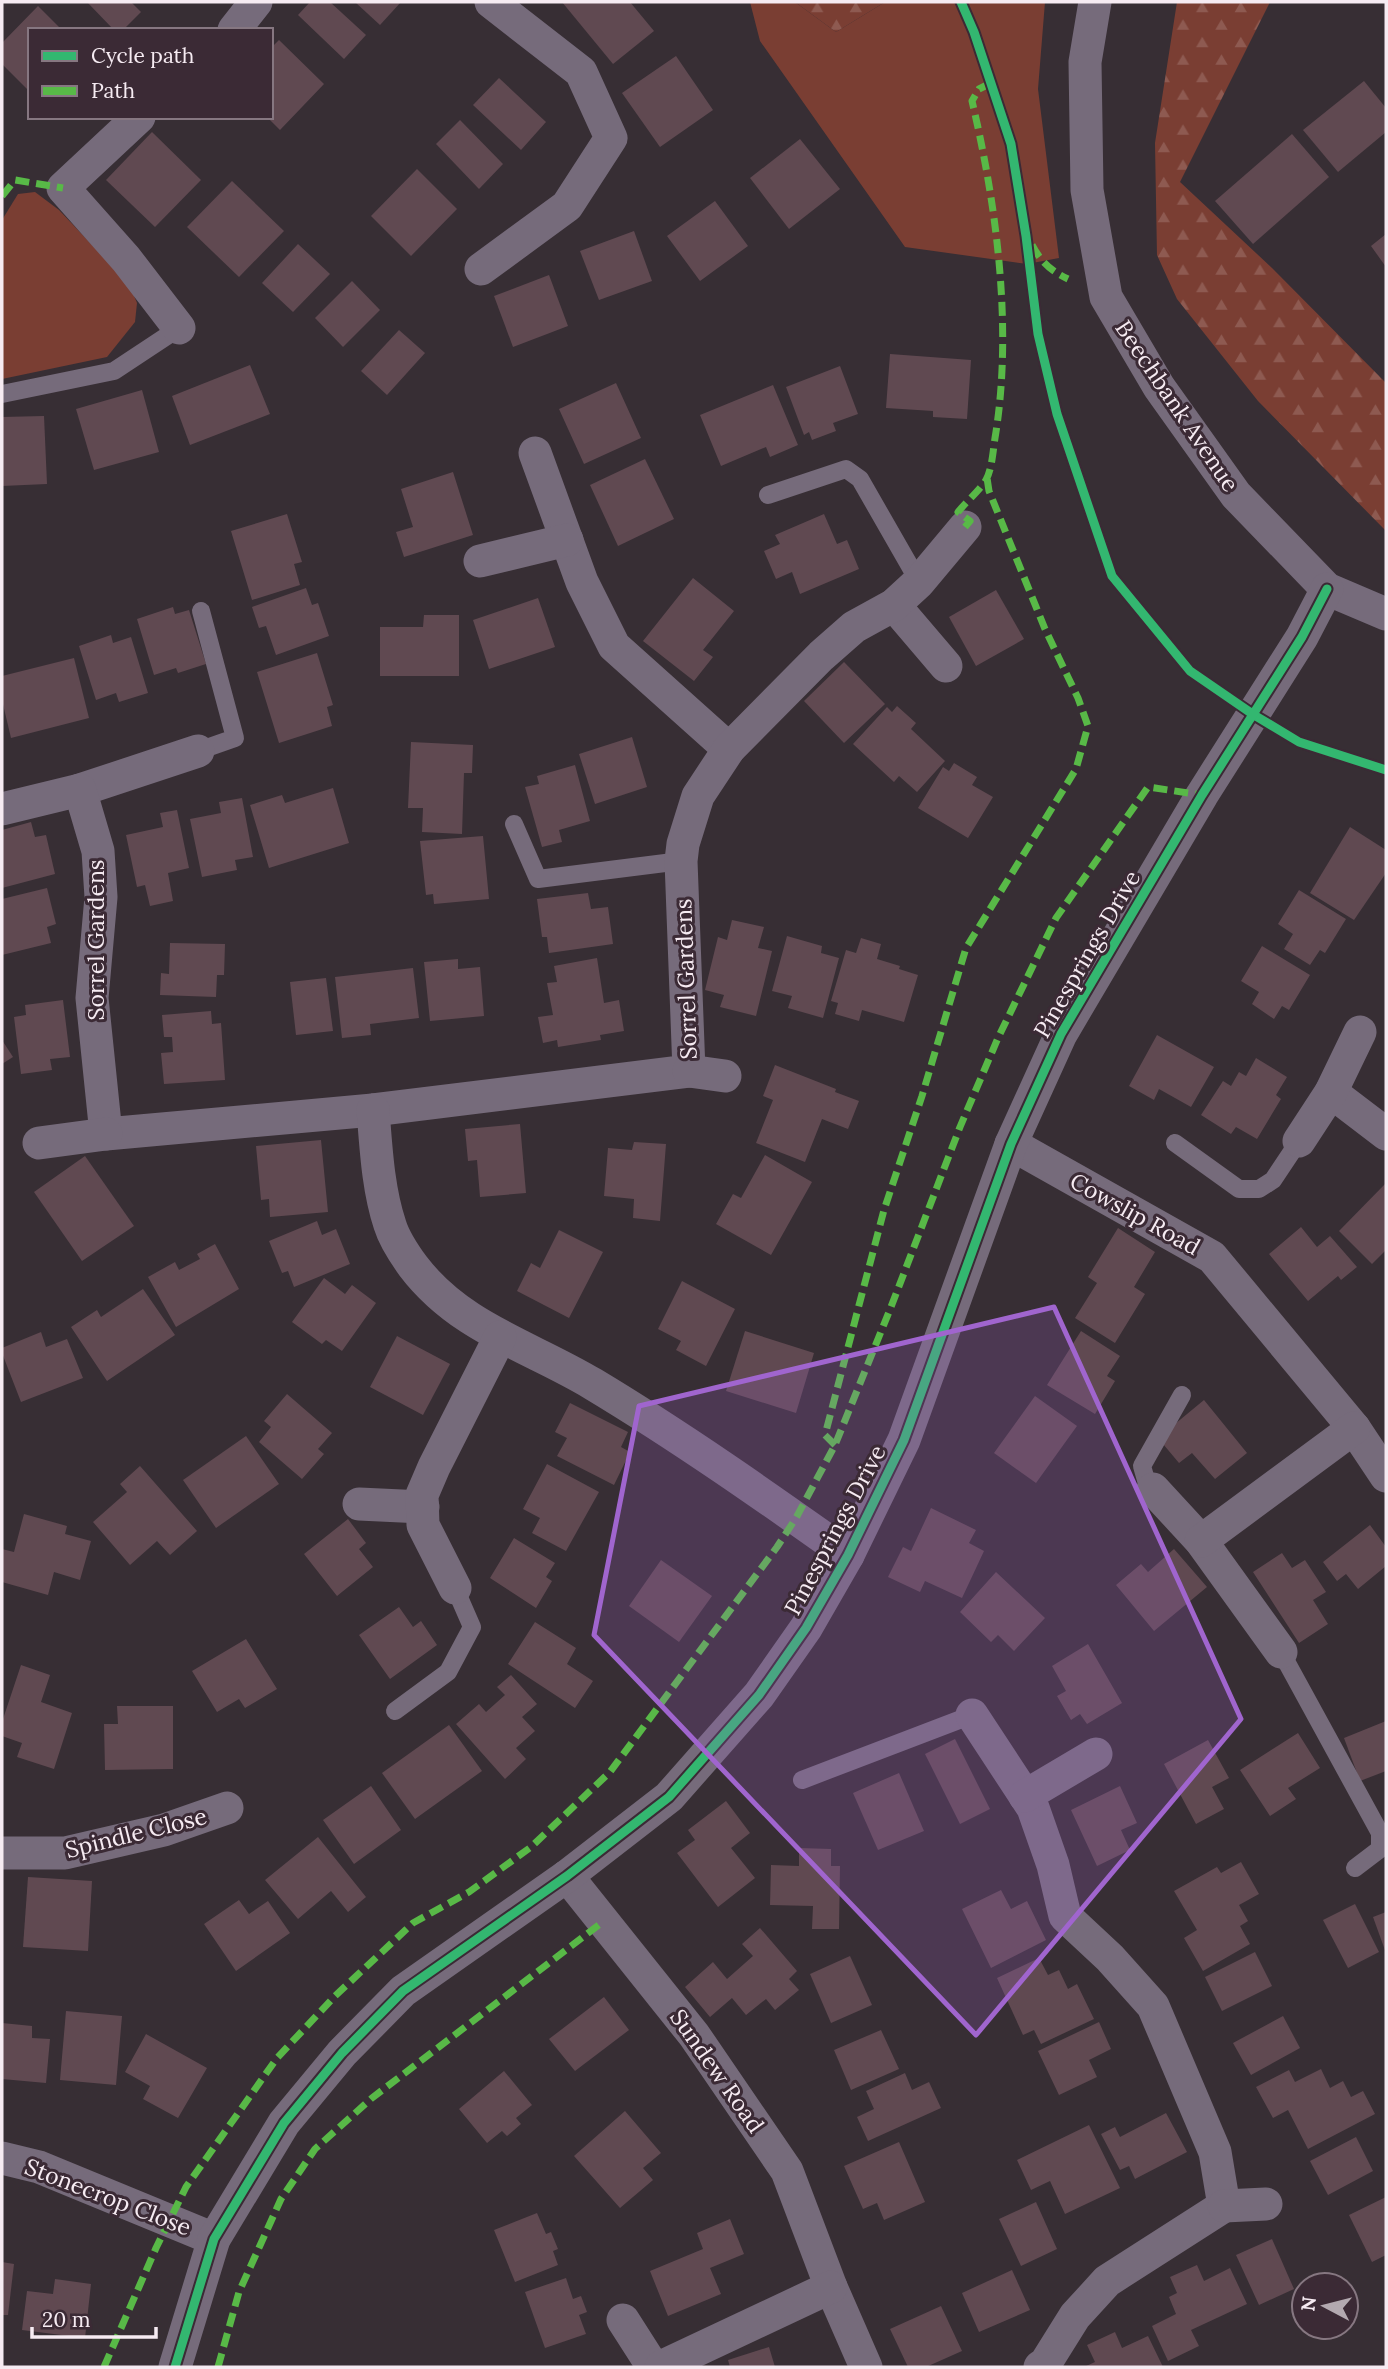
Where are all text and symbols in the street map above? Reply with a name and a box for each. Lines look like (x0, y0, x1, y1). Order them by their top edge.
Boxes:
legend (28, 28, 273, 119)
text: Cycle path (91, 42, 194, 69)
text: Path (91, 77, 135, 104)
street label: Beechbank Avenue (1109, 314, 1246, 497)
street label: Sorrel Gardens (81, 859, 110, 1021)
street label: Pinesprings Drive (1027, 865, 1146, 1043)
street label: Sorrel Gardens (668, 898, 703, 1060)
street label: Cowslip Road (1065, 1166, 1206, 1261)
street label: Pinesprings Drive (778, 1440, 892, 1620)
street label: Spindle Close (62, 1801, 209, 1864)
street label: Sundew Road (664, 2003, 771, 2138)
street label: Stonecrop Close (21, 2151, 195, 2242)
north arrow (1290, 2271, 1360, 2341)
text: N (1295, 2295, 1321, 2313)
scale bar (32, 2296, 156, 2340)
text: 20 m (42, 2306, 91, 2333)

